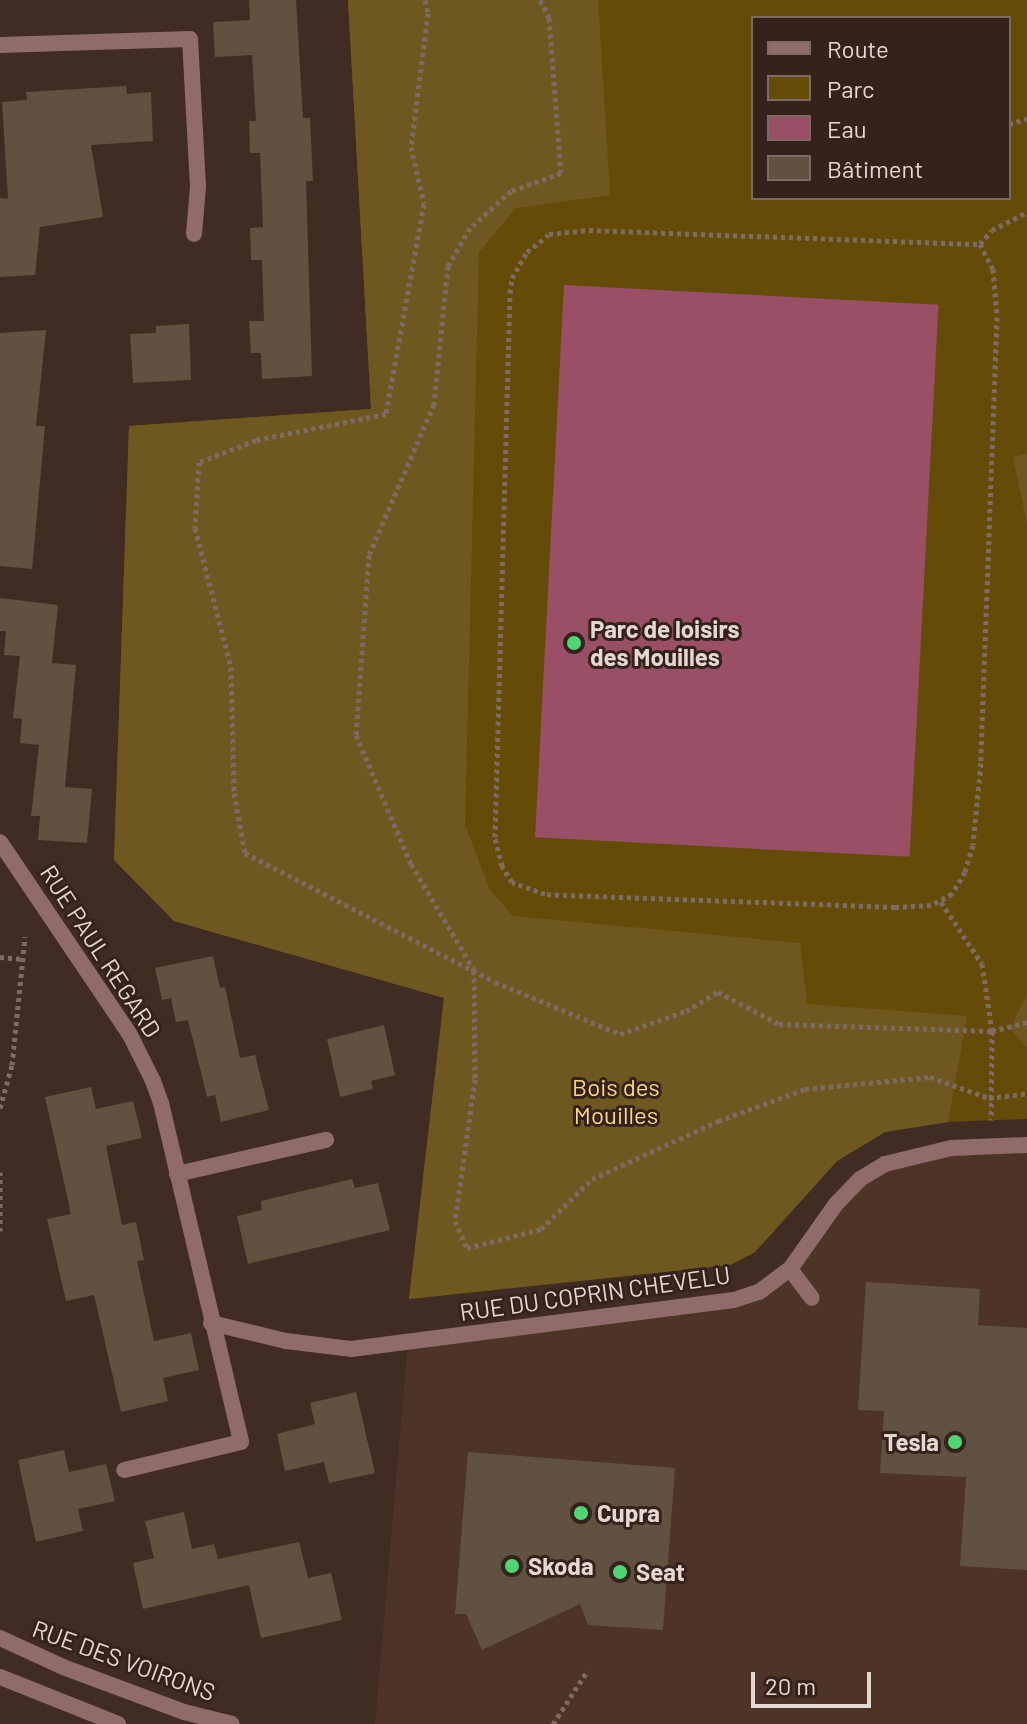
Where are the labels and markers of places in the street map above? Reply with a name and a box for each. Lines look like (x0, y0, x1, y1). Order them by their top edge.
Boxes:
place label: Parc de loisirs des Mouilles (590, 615, 739, 671)
marker: Parc de loisirs des Mouilles (565, 634, 583, 652)
place label: Tesla (883, 1428, 939, 1456)
marker: Tesla (946, 1433, 964, 1451)
place label: Cupra (597, 1499, 660, 1527)
marker: Cupra (572, 1504, 590, 1522)
place label: Skoda (528, 1552, 594, 1580)
marker: Skoda (503, 1557, 521, 1575)
place label: Seat (636, 1558, 685, 1586)
marker: Seat (611, 1563, 629, 1581)

